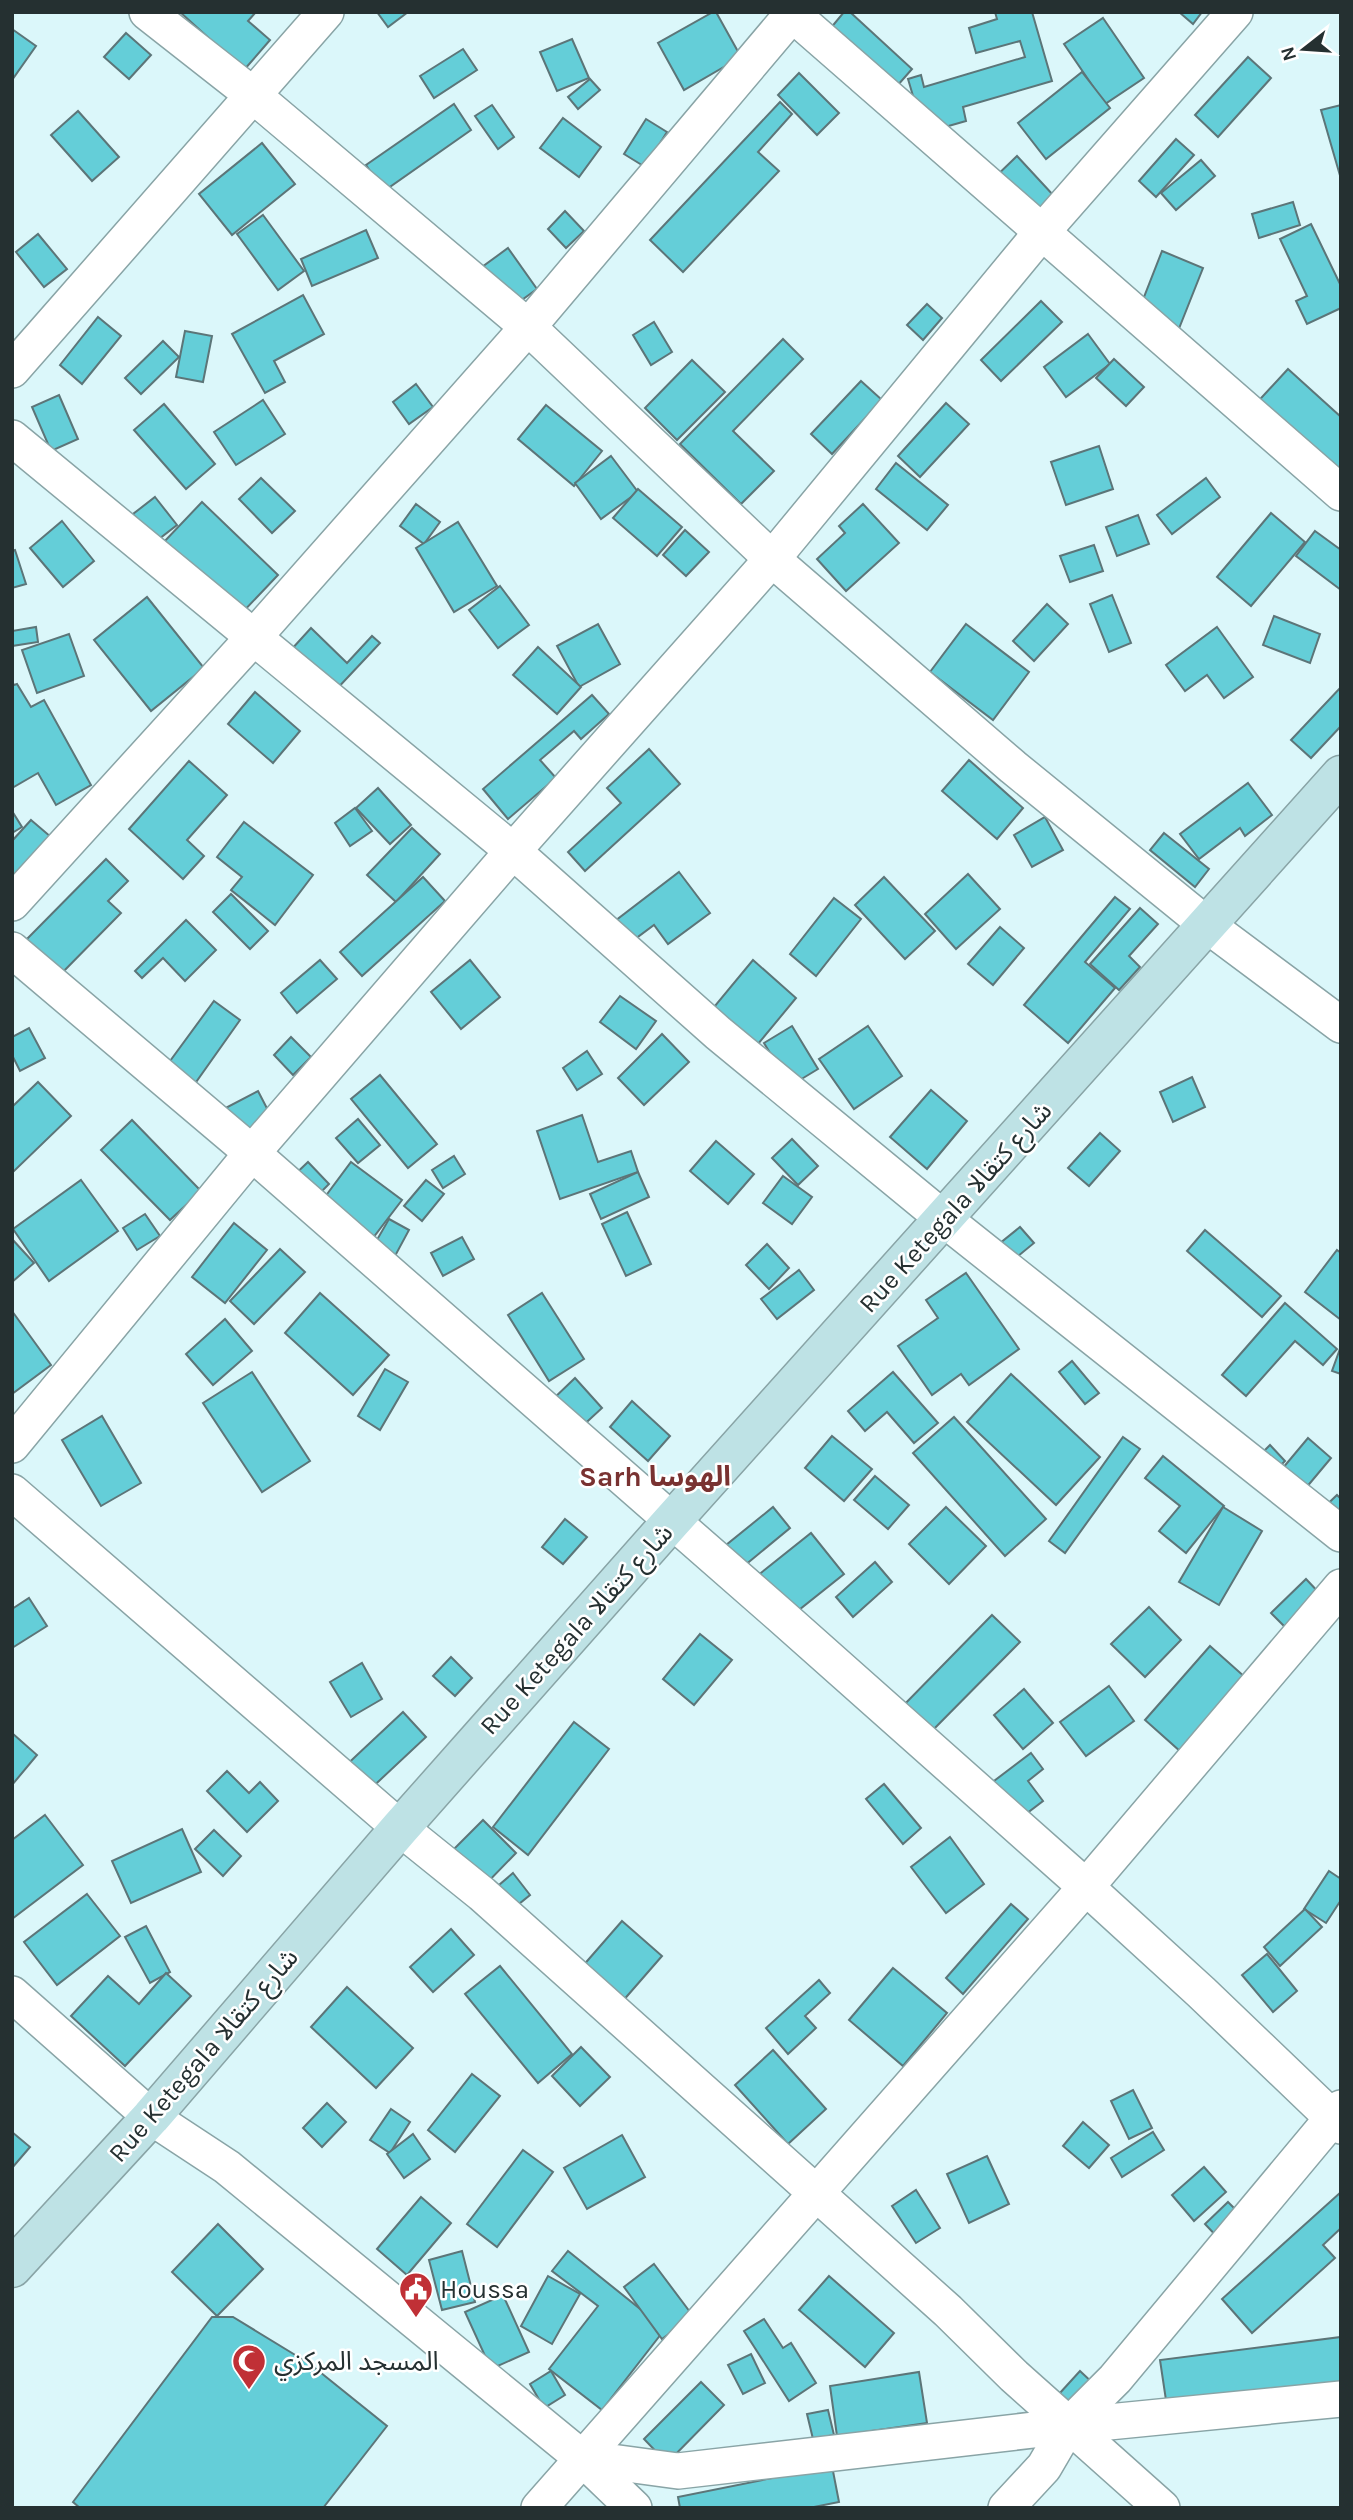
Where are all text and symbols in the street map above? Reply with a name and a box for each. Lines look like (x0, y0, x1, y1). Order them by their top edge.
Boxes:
north arrow (1269, 14, 1339, 84)
text: N (1276, 44, 1301, 63)
street label: Rue Ketegala شارع كتقالا (852, 1096, 1060, 1321)
district label: Sarh الهوسا (579, 1460, 731, 1493)
street label: Rue Ketegala شارع كتقالا (473, 1518, 681, 1743)
street label: Rue Ketegala شارع كتقالا (102, 1942, 307, 2171)
public building icon: Houssa (397, 2270, 435, 2319)
place label: Houssa (440, 2274, 529, 2305)
mosque icon: المسجد المركزي (230, 2342, 268, 2391)
place label: المسجد المركزي (274, 2346, 439, 2381)

